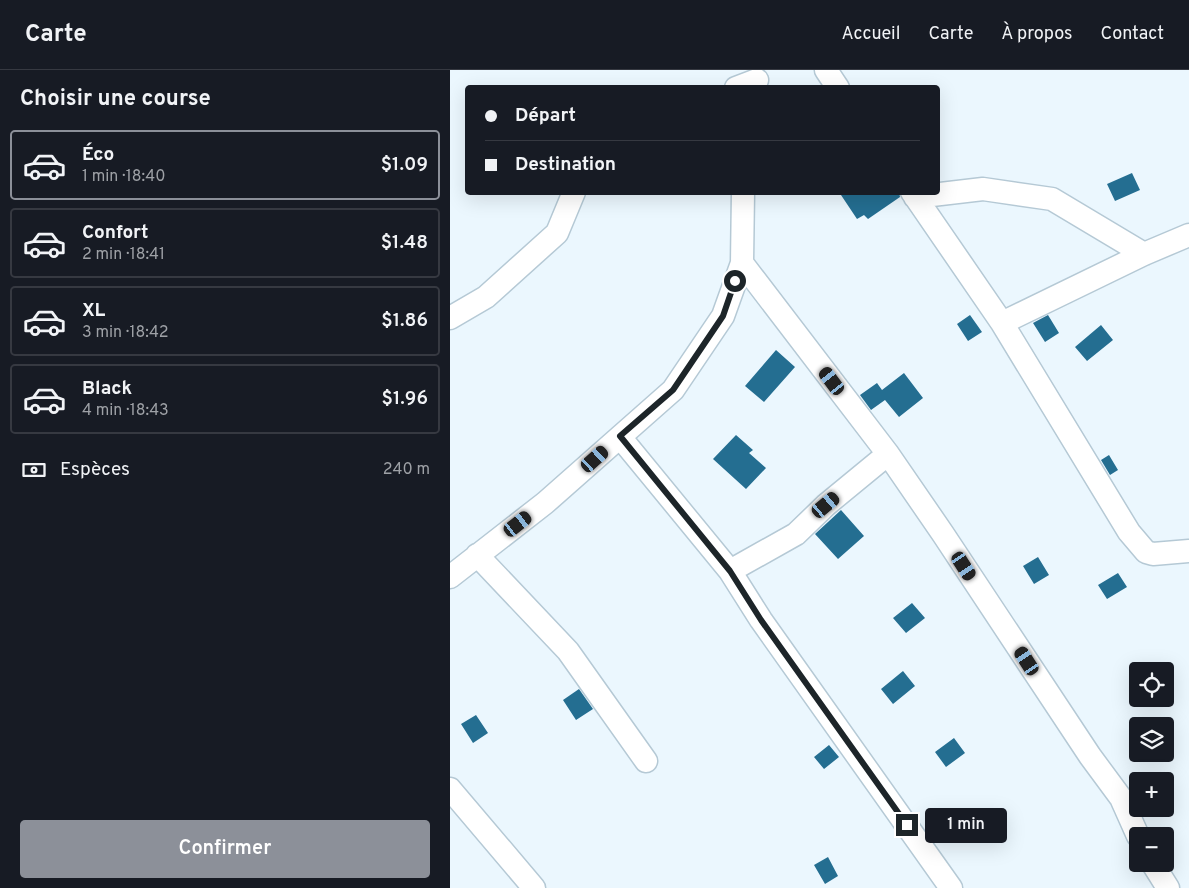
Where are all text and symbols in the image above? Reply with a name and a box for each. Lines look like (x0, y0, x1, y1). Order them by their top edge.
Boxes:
text: Carte (25, 20, 87, 50)
text: Accueil (841, 23, 900, 46)
text: Carte (928, 23, 973, 46)
text: À propos (1001, 23, 1072, 46)
text: Contact (1100, 23, 1164, 46)
text: Choisir une course (20, 86, 211, 113)
text: Départ (515, 104, 576, 128)
icon: car (22, 143, 67, 188)
text: Éco (82, 143, 114, 167)
text: $1.09 (381, 153, 428, 177)
text: Destination (515, 153, 616, 177)
text: 1 min · 18:40 (82, 167, 165, 187)
icon: car (22, 221, 67, 266)
text: Confort (82, 221, 148, 245)
text: $1.48 (381, 231, 428, 255)
text: 2 min · 18:41 (82, 245, 165, 265)
route start (724, 270, 746, 292)
icon: car (22, 299, 67, 344)
text: XL (82, 299, 105, 323)
text: $1.86 (381, 309, 428, 333)
text: 3 min · 18:42 (82, 323, 169, 343)
car (816, 365, 847, 397)
icon: car (22, 377, 67, 422)
text: Black (82, 377, 132, 401)
text: $1.96 (382, 387, 428, 411)
text: 4 min · 18:43 (82, 401, 169, 421)
car (578, 443, 611, 475)
icon: cash (20, 456, 48, 484)
text: Espèces (60, 458, 130, 482)
text: 240 m (383, 460, 430, 480)
car (809, 490, 842, 520)
car (501, 509, 534, 539)
car (949, 549, 978, 583)
car (1012, 644, 1041, 678)
map controls (1129, 662, 1174, 872)
button: locate (1129, 662, 1174, 707)
button: layers (1129, 717, 1174, 762)
button: + (1129, 772, 1174, 817)
callout: 1 min (924, 808, 1007, 842)
route end (896, 814, 918, 836)
text: 1 min (947, 815, 985, 835)
button: Confirmer (20, 820, 430, 878)
button: − (1129, 827, 1174, 872)

